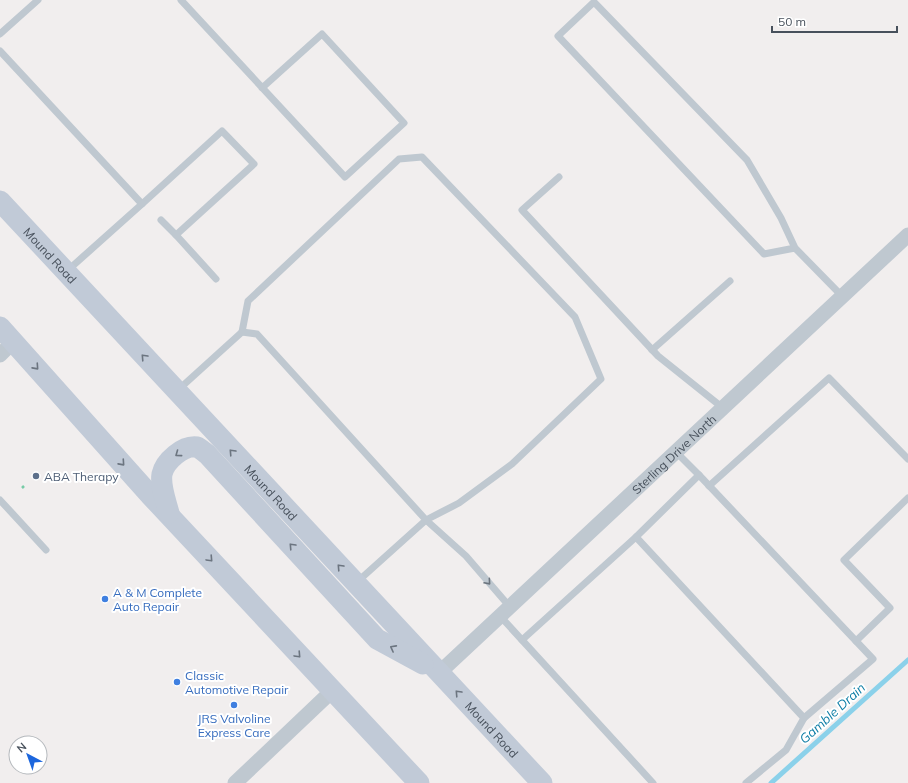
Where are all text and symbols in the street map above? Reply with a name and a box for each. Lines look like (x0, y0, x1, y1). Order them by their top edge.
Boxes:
scale bar (772, 8, 897, 34)
text: 50 m (778, 14, 806, 29)
street label: Mound Road (21, 224, 80, 286)
one-way arrow (141, 354, 149, 362)
one-way arrow (31, 362, 38, 369)
street label: Sterling Drive North (628, 411, 719, 497)
one-way arrow (176, 449, 183, 456)
one-way arrow (230, 449, 237, 457)
one-way arrow (118, 459, 125, 466)
street label: Mound Road (242, 461, 301, 523)
place label: ABA Therapy (44, 469, 119, 484)
marker: ABA Therapy (31, 471, 41, 481)
one-way arrow (289, 543, 296, 551)
one-way arrow (205, 555, 212, 562)
one-way arrow (338, 564, 345, 572)
one-way arrow (483, 577, 490, 584)
place label: A & M Complete Auto Repair (113, 585, 202, 614)
marker: A & M Complete Auto Repair (100, 594, 110, 604)
one-way arrow (390, 645, 397, 652)
one-way arrow (294, 650, 301, 658)
place label: Classic Automotive Repair (185, 668, 289, 697)
marker: Classic Automotive Repair (172, 677, 182, 687)
water label: Gamble Drain (796, 679, 868, 747)
one-way arrow (455, 690, 463, 698)
street label: Mound Road (462, 698, 522, 760)
marker: JRS Valvoline Express Care (229, 700, 239, 710)
place label: JRS Valvoline Express Care (197, 711, 271, 740)
north arrow (8, 735, 48, 775)
text: N (14, 739, 29, 755)

